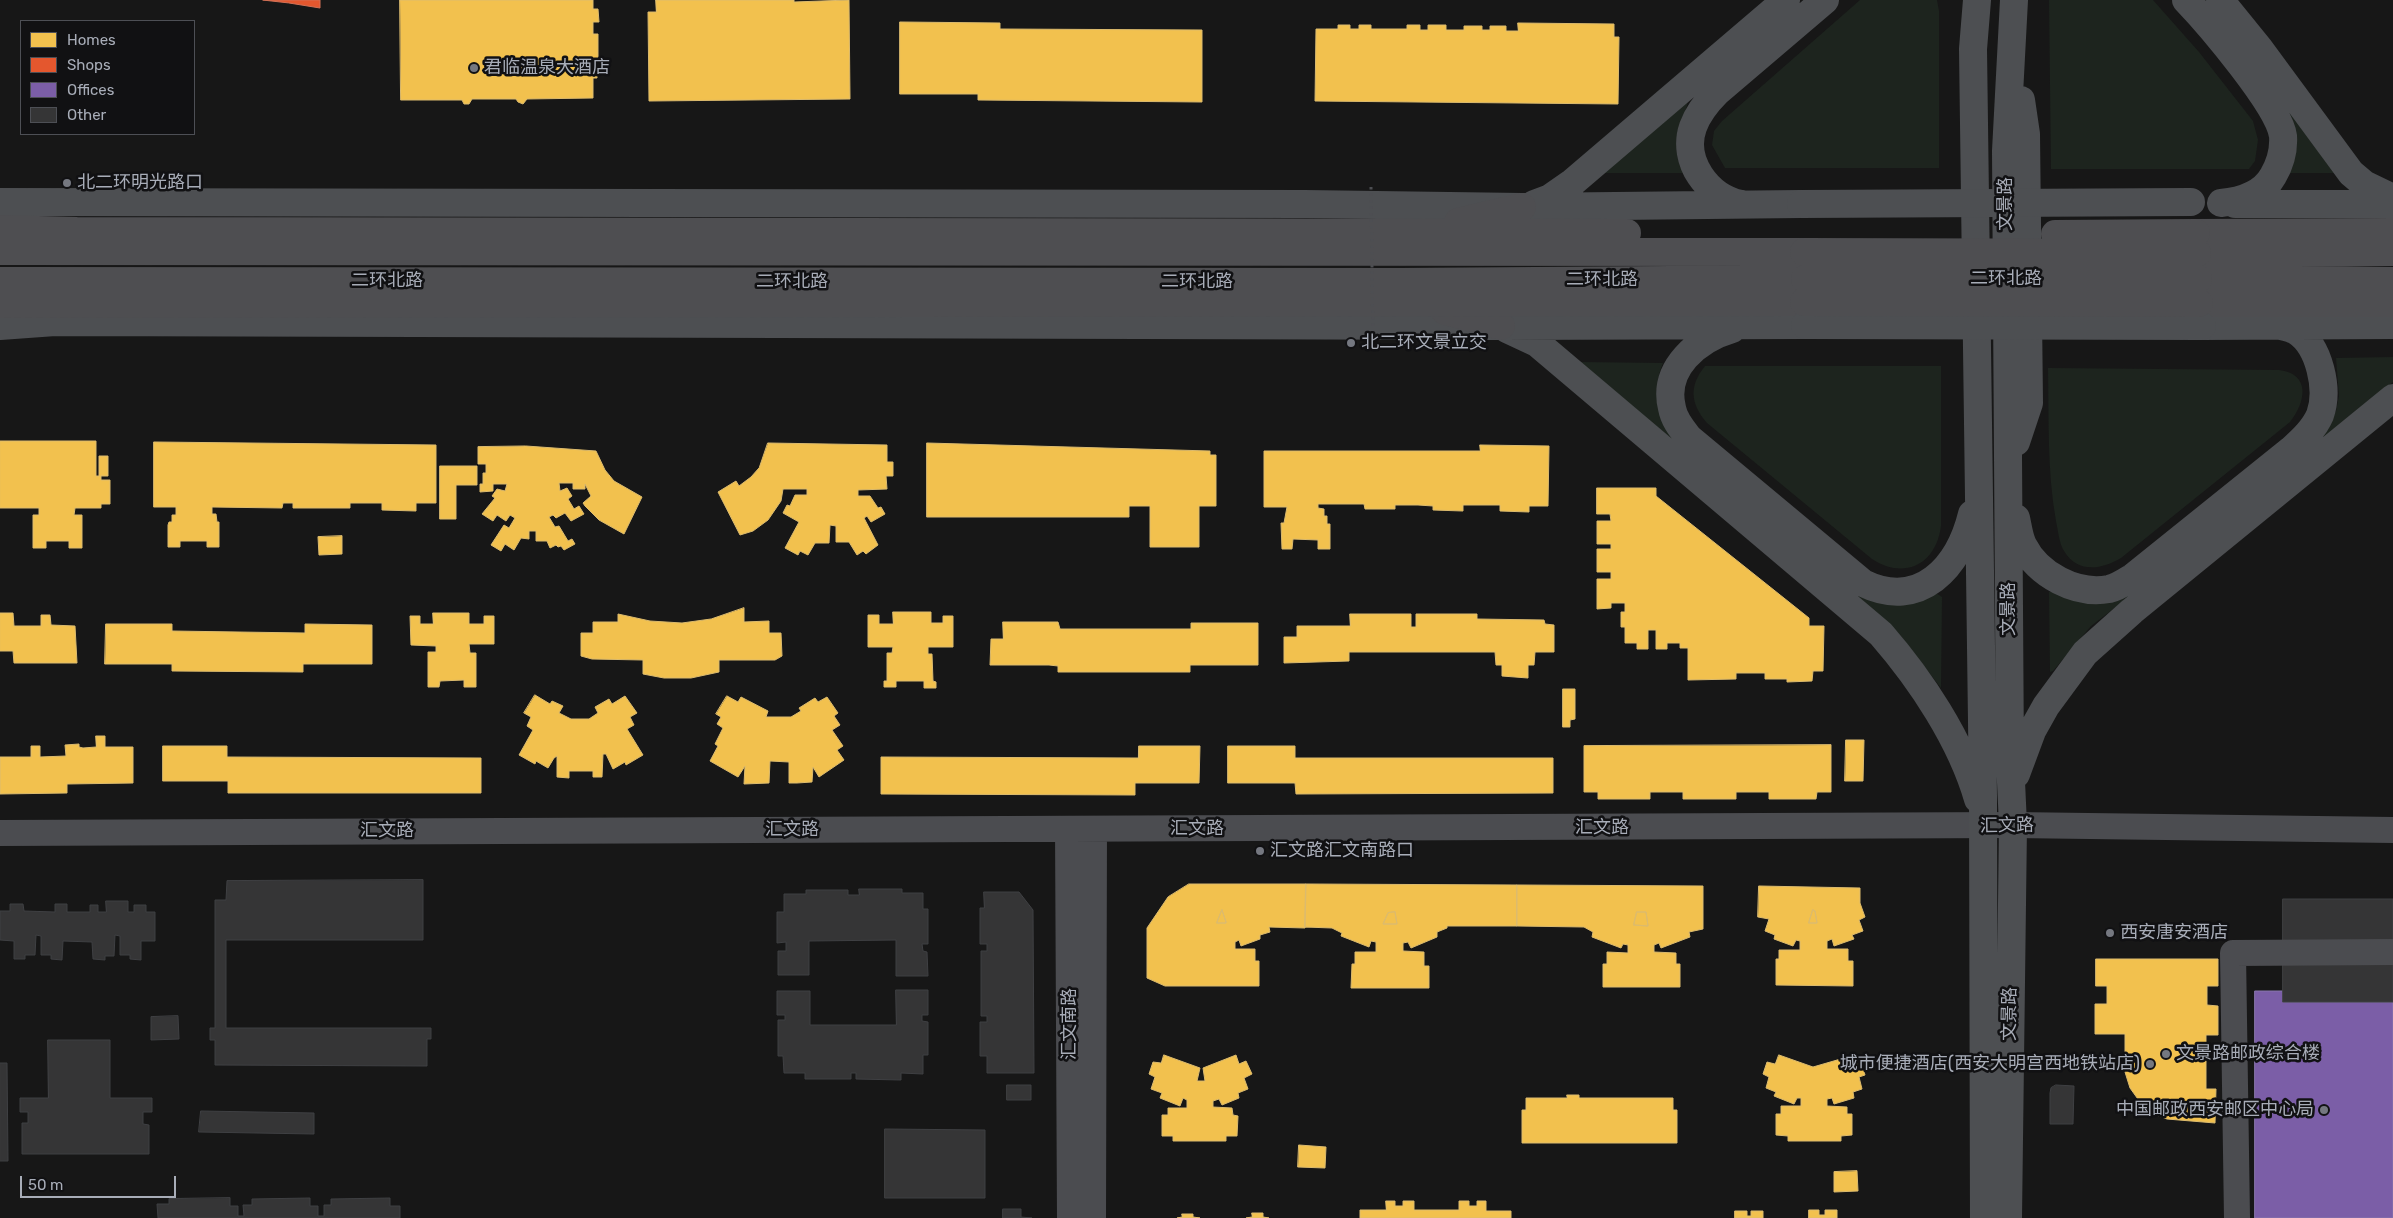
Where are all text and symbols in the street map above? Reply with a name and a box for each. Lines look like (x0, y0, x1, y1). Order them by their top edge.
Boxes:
legend (20, 20, 195, 135)
text: Homes (67, 31, 116, 49)
text: Shops (67, 56, 111, 74)
place label: 君临温泉大酒店 (484, 57, 610, 79)
marker: 君临温泉大酒店 (468, 62, 480, 74)
text: Offices (67, 81, 114, 99)
text: Other (67, 106, 106, 124)
place label: 北二环明光路口 (77, 172, 203, 194)
marker: 北二环明光路口 (61, 177, 73, 189)
street label: 文景路 (1995, 177, 2017, 231)
street label: 二环北路 (1970, 268, 2042, 290)
street label: 二环北路 (1566, 269, 1638, 291)
street label: 二环北路 (351, 270, 423, 292)
street label: 二环北路 (756, 271, 828, 293)
street label: 二环北路 (1161, 271, 1233, 293)
place label: 北二环文景立交 (1361, 332, 1487, 354)
marker: 北二环文景立交 (1345, 337, 1357, 349)
street label: 文景路 (1998, 582, 2020, 636)
street label: 汇文路 (1980, 815, 2034, 837)
street label: 汇文路 (1575, 817, 1629, 839)
street label: 汇文路 (1170, 818, 1224, 840)
street label: 汇文路 (765, 819, 819, 841)
street label: 汇文路 (360, 820, 414, 842)
place label: 汇文路汇文南路口 (1270, 840, 1414, 862)
marker: 汇文路汇文南路口 (1254, 845, 1266, 857)
place label: 西安唐安酒店 (2120, 922, 2228, 944)
marker: 西安唐安酒店 (2104, 927, 2116, 939)
street label: 文景路 (1999, 987, 2021, 1041)
street label: 汇文南路 (1059, 988, 1081, 1060)
place label: 文景路邮政综合楼 (2176, 1043, 2320, 1065)
marker: 文景路邮政综合楼 (2160, 1048, 2172, 1060)
place label: 城市便捷酒店(西安大明宫西地铁站店) (1840, 1053, 2140, 1075)
marker: 城市便捷酒店(西安大明宫西地铁站店) (2144, 1058, 2156, 1070)
place label: 中国邮政西安邮区中心局 (2116, 1099, 2314, 1121)
marker: 中国邮政西安邮区中心局 (2318, 1104, 2330, 1116)
scale bar (22, 1166, 179, 1198)
text: 50 m (28, 1176, 63, 1194)

